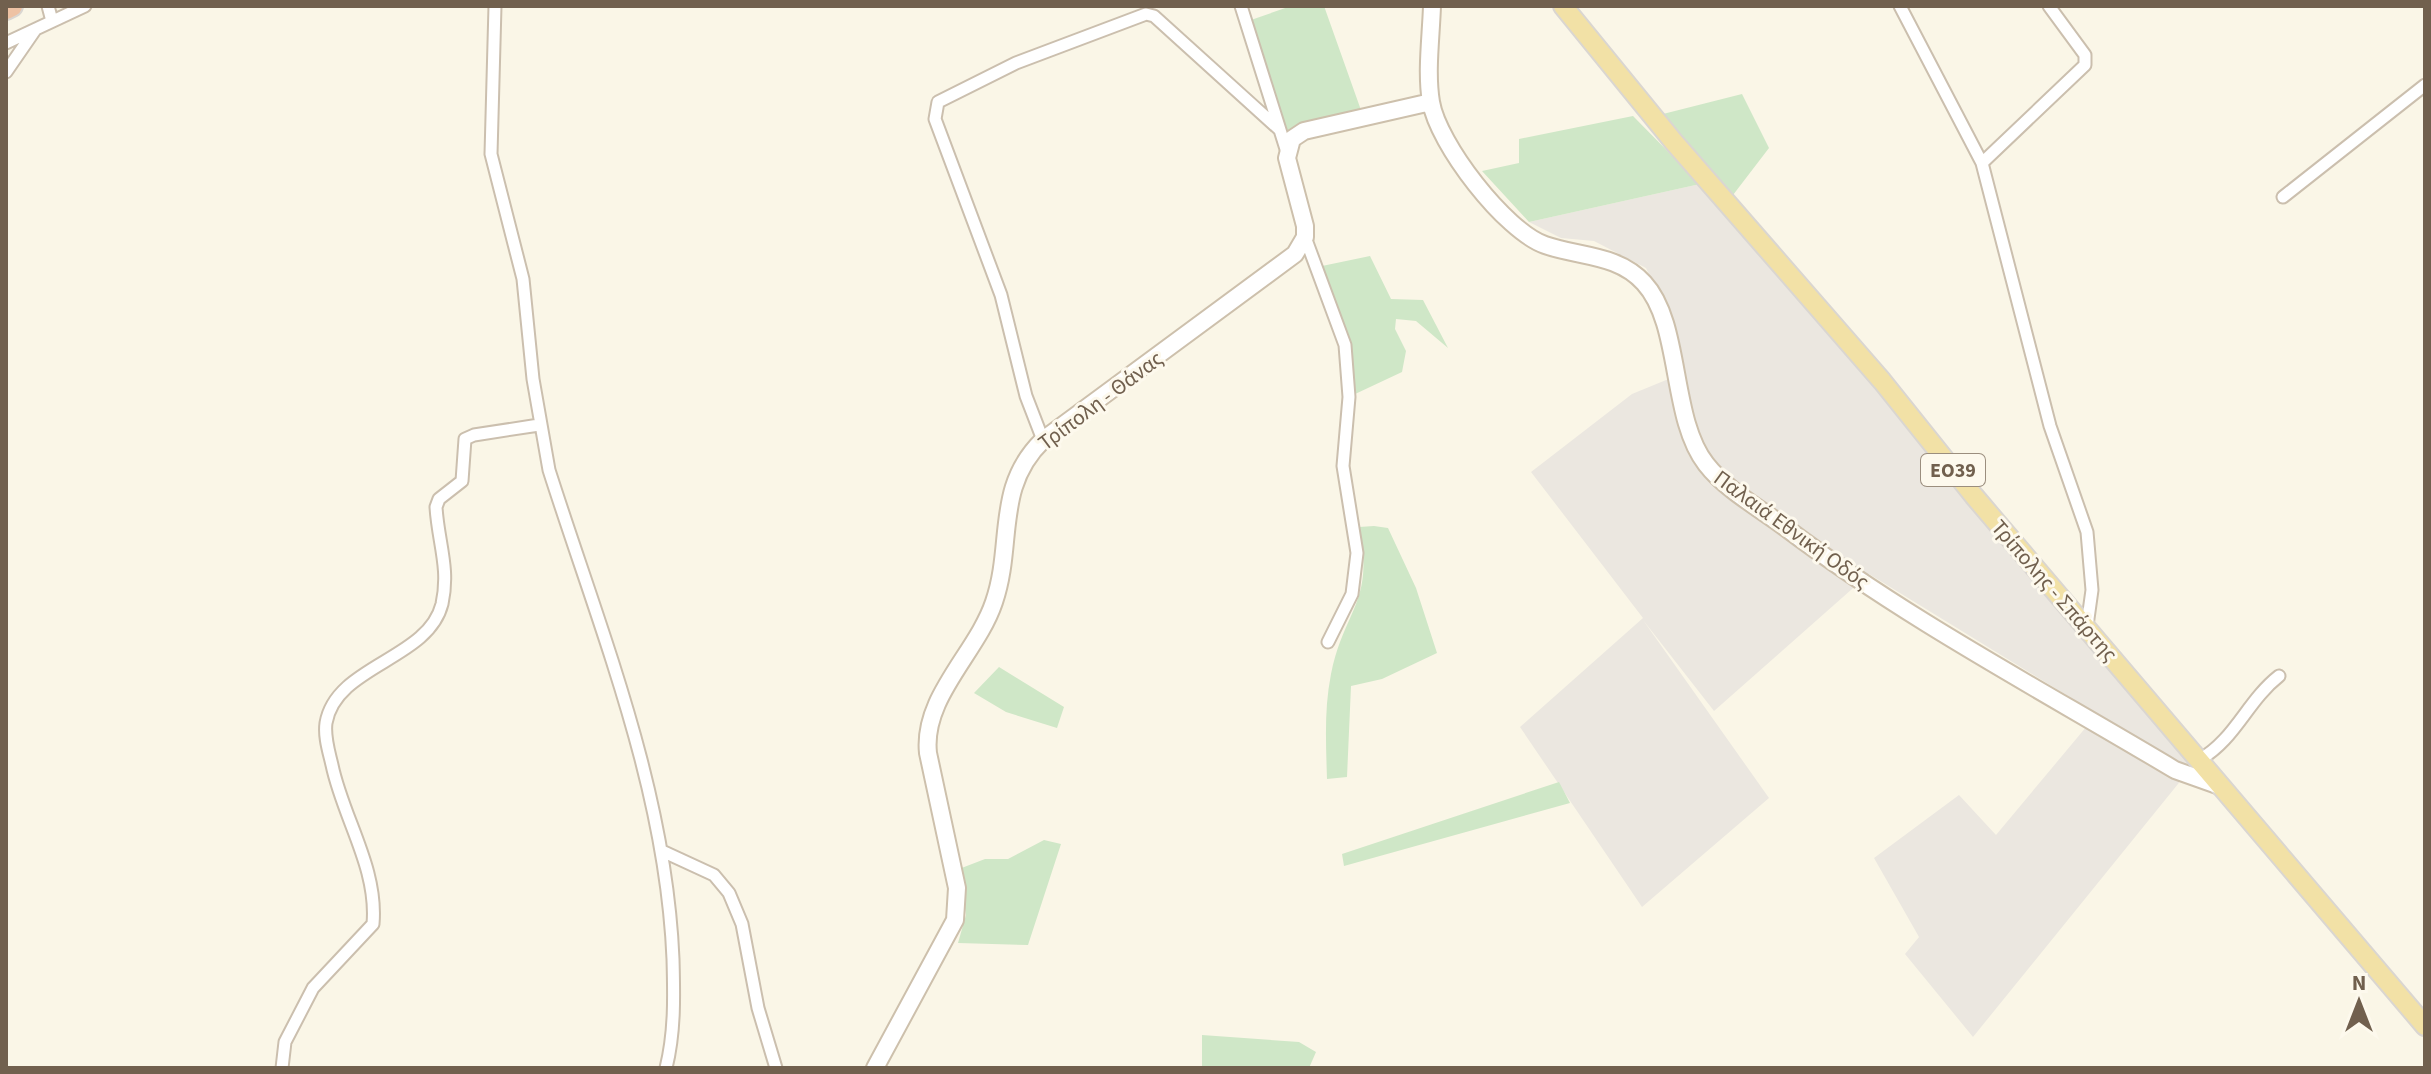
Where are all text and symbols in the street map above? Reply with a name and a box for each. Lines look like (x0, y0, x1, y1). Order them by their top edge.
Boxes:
street label: Τρίπολη - Θάνας (1031, 343, 1170, 458)
road number: ΕΟ39 (1921, 454, 1985, 486)
street label: Παλαιά Εθνική Οδός (1707, 462, 1876, 597)
street label: Τρίπολης - Σπάρτης (1983, 513, 2125, 669)
north arrow (2319, 962, 2399, 1042)
text: N (2352, 967, 2366, 999)

